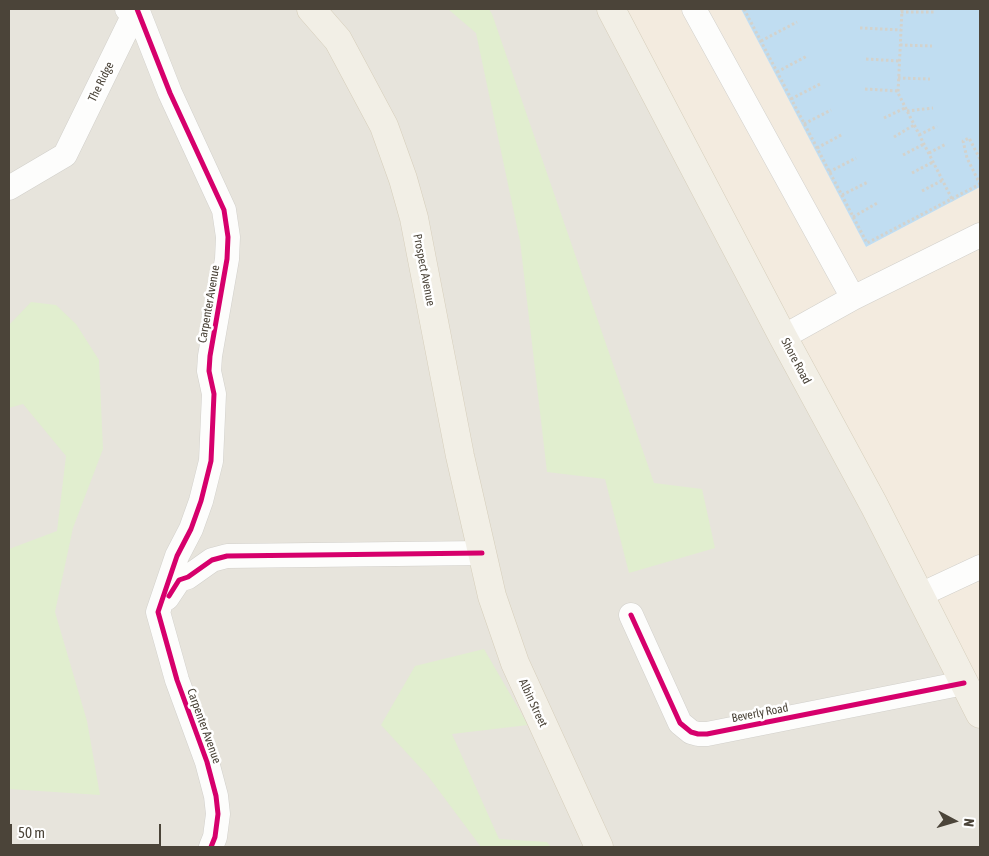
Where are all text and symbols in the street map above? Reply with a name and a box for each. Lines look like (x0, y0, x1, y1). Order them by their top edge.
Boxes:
street label: The Ridge (85, 60, 117, 104)
street label: Prospect Avenue (410, 233, 438, 307)
street label: Carpenter Avenue (195, 264, 223, 344)
street label: Shore Road (778, 336, 814, 386)
street label: Albin Street (516, 677, 550, 729)
street label: Carpenter Avenue (184, 687, 224, 765)
street label: Beverly Road (730, 700, 790, 726)
north arrow (929, 796, 979, 846)
scale bar (12, 814, 164, 846)
text: N (961, 818, 977, 828)
text: 50 m (18, 824, 45, 841)

